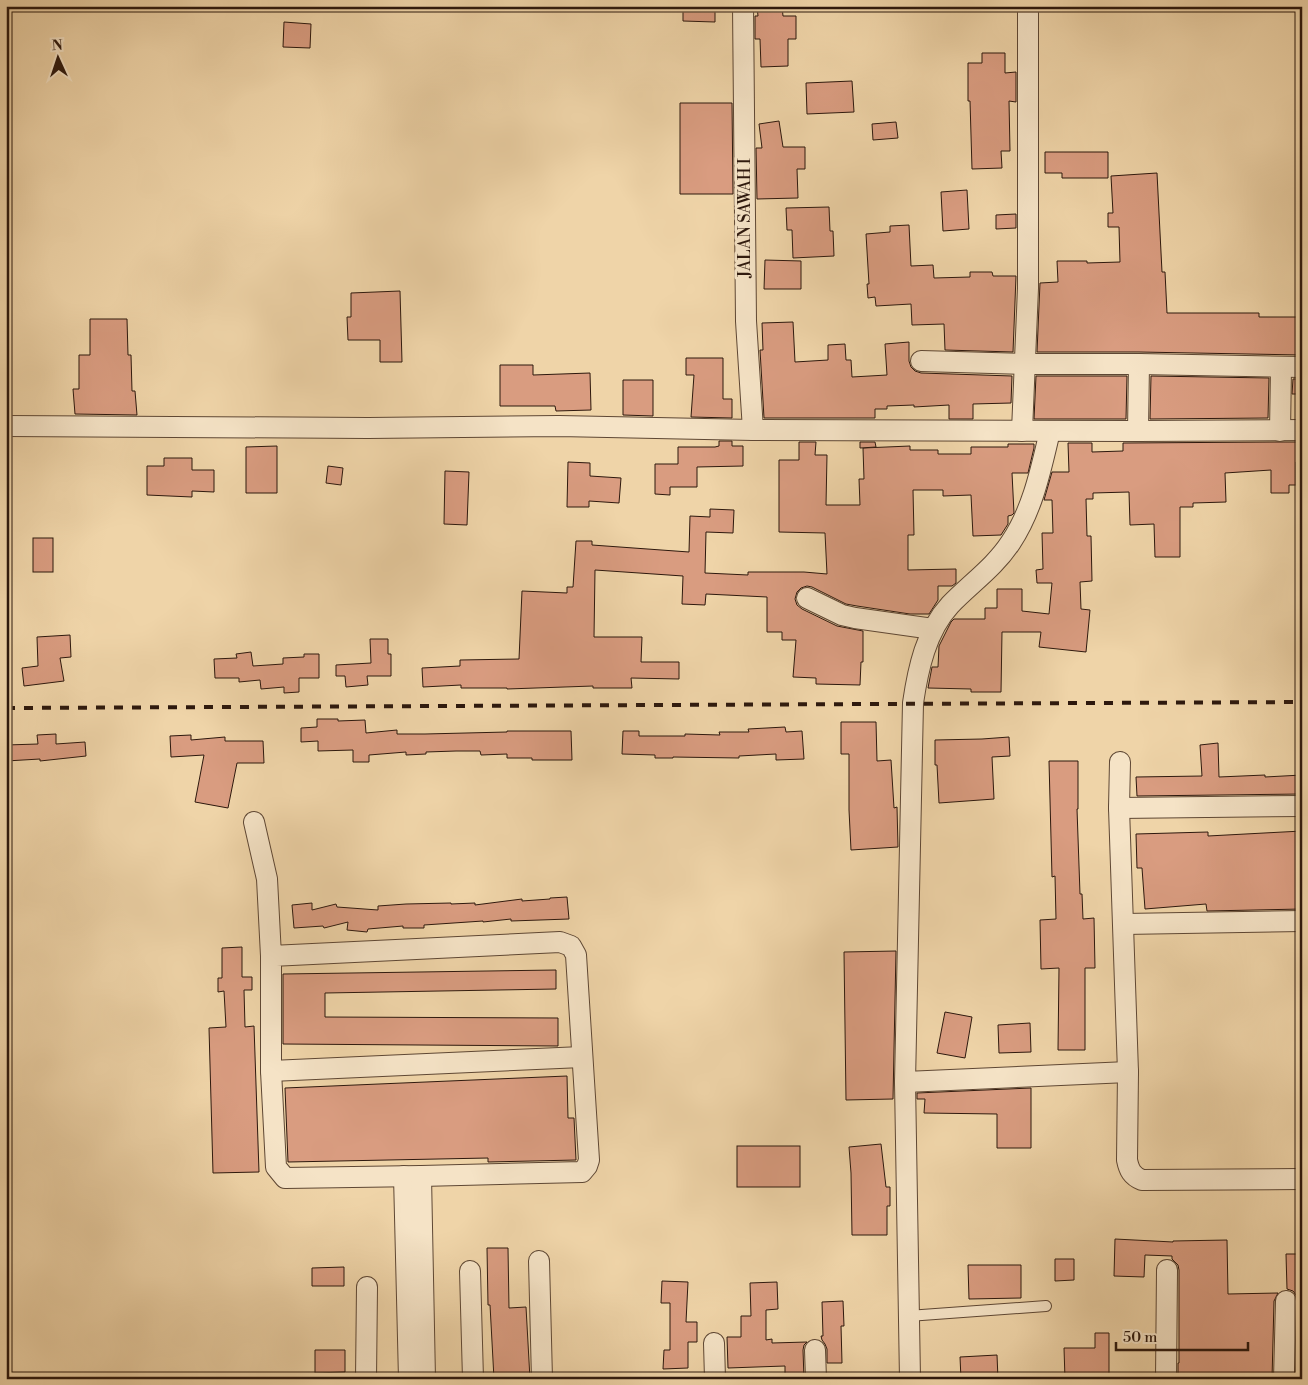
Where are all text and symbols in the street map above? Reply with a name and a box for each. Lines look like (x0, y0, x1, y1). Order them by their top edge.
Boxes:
north arrow (32, 32, 82, 82)
text: N (51, 37, 63, 55)
street label: JALAN SAWAH I (735, 158, 755, 279)
scale bar (1116, 1320, 1248, 1352)
text: 50 m (1123, 1328, 1157, 1347)

